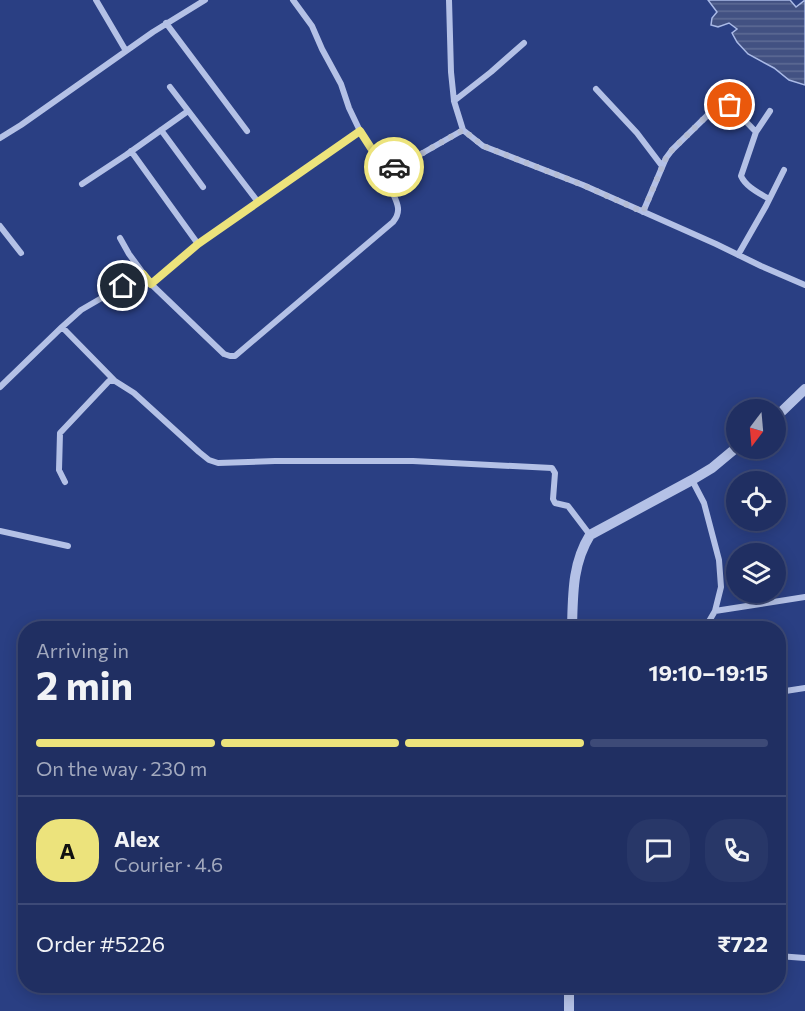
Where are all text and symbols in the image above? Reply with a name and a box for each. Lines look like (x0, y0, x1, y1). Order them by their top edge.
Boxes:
pin (704, 79, 755, 130)
icon: bag (713, 88, 746, 121)
courier (364, 137, 424, 197)
icon: car (378, 151, 411, 184)
pin (97, 260, 148, 311)
icon: home (106, 269, 139, 302)
north arrow (726, 399, 786, 459)
map controls (726, 399, 786, 603)
button: locate (726, 471, 786, 531)
button: layers (726, 543, 786, 603)
text: Arriving in (36, 638, 129, 662)
text: 19:10–19:15 (648, 659, 768, 686)
text: 2 min (36, 660, 133, 708)
text: On the way · 230 m (36, 756, 207, 780)
button: chat (627, 819, 690, 882)
button: phone (705, 819, 768, 882)
text: Alex (114, 825, 160, 852)
text: A (60, 837, 75, 864)
text: Courier · 4.6 (114, 852, 223, 876)
text: Order #5226 (36, 930, 165, 957)
text: ₹722 (717, 930, 768, 957)

